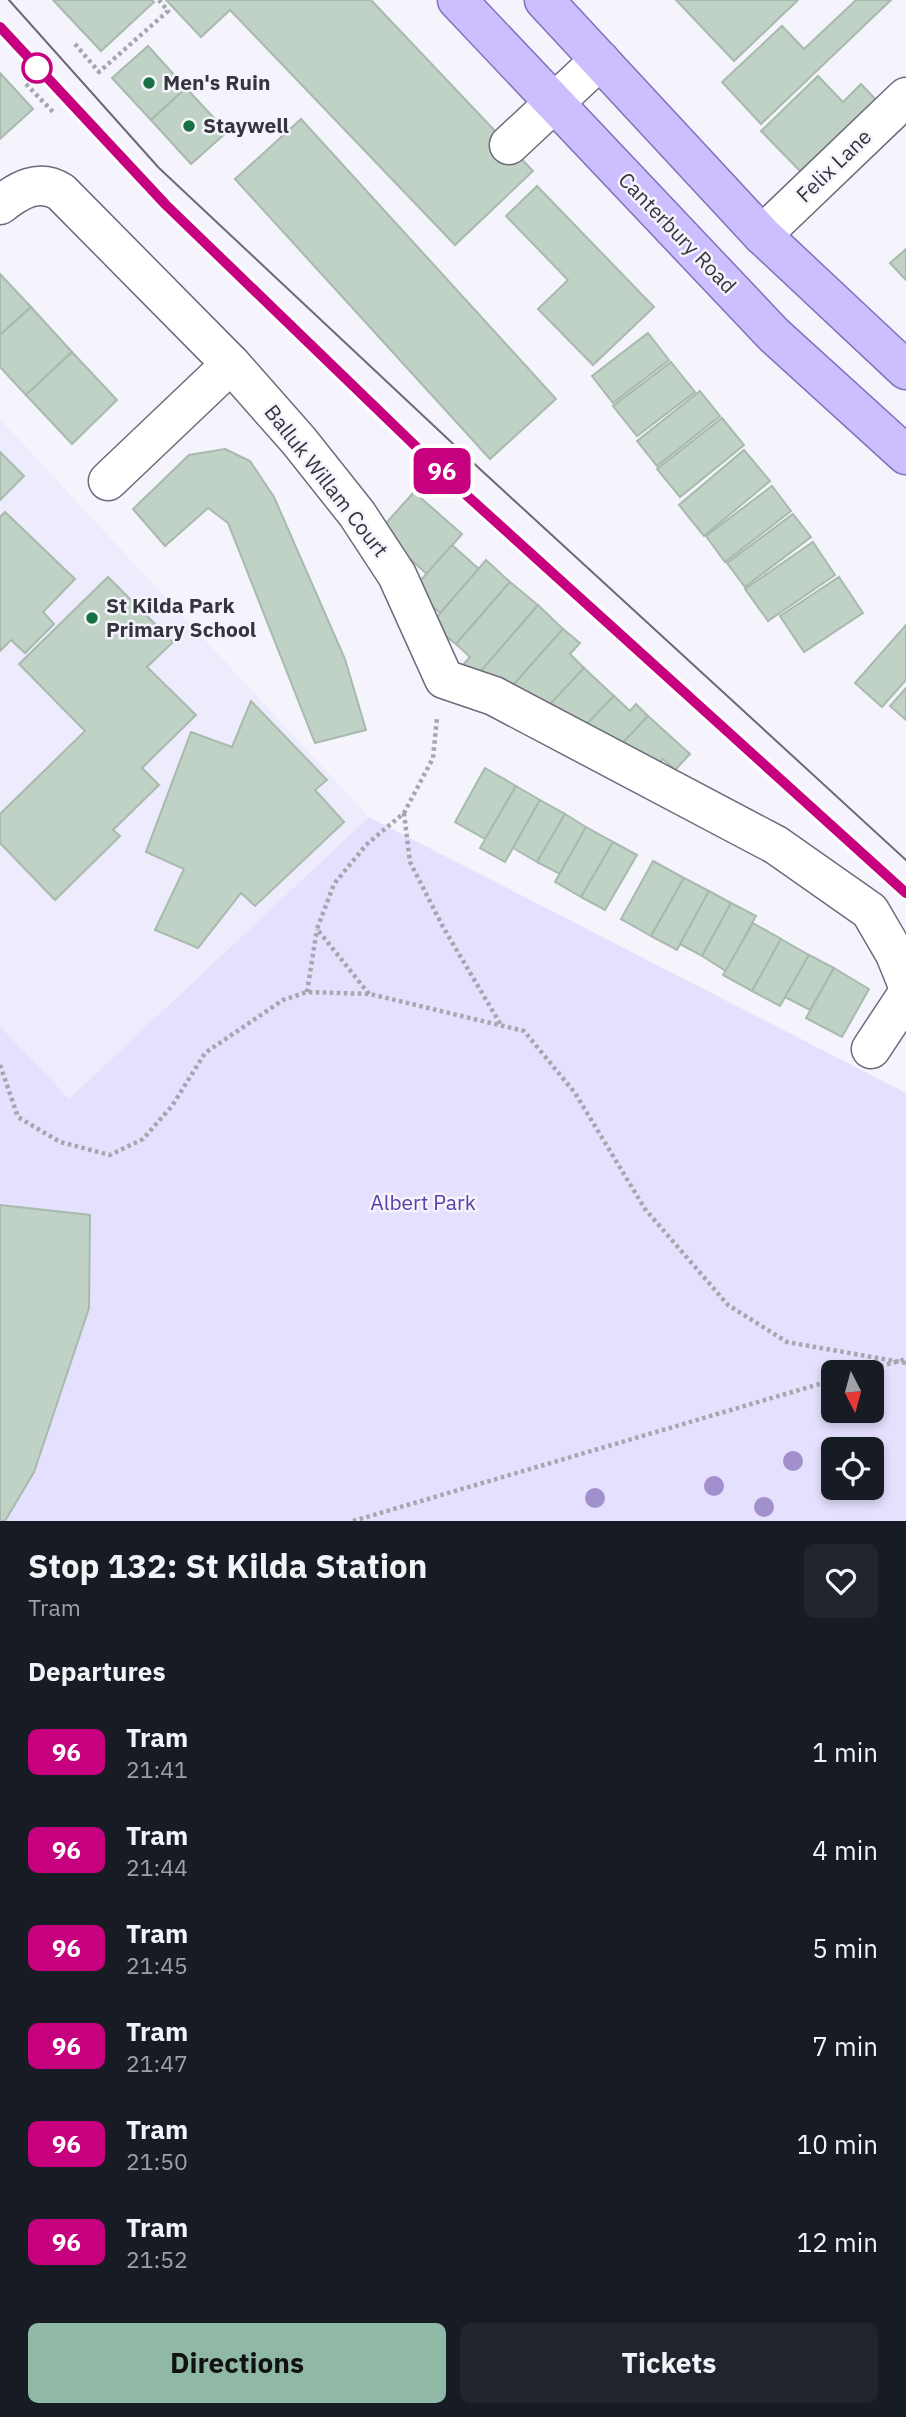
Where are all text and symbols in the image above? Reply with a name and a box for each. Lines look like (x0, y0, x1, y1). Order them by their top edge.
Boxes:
unlabelled marker (22, 53, 52, 83)
place label: Men's Ruin (163, 68, 271, 96)
marker: Men's Ruin (141, 75, 157, 91)
place label: Staywell (203, 111, 289, 139)
marker: Staywell (181, 118, 197, 134)
street label: Felix Lane (790, 122, 877, 208)
street label: Canterbury Road (613, 166, 743, 299)
street label: Balluk Willam Court (259, 399, 395, 562)
line badge: 96 (410, 448, 474, 494)
text: 96 (428, 455, 456, 487)
place label: St Kilda Park Primary School (106, 591, 256, 643)
marker: St Kilda Park Primary School (84, 610, 100, 626)
park label: Albert Park (370, 1188, 476, 1216)
north arrow (821, 1360, 884, 1423)
map controls (821, 1360, 884, 1500)
button: locate (821, 1437, 884, 1500)
text: Stop 132: St Kilda Station (28, 1544, 427, 1587)
button: heart (804, 1544, 878, 1618)
text: Tram (28, 1592, 81, 1622)
text: Departures (28, 1654, 166, 1688)
text: Tram (126, 1720, 188, 1754)
text: 1 min (812, 1735, 878, 1769)
text: 96 (52, 1736, 81, 1768)
text: 21:41 (126, 1754, 188, 1784)
text: Tram (126, 1818, 188, 1852)
text: 4 min (812, 1833, 878, 1867)
text: 96 (52, 1834, 81, 1866)
text: 21:44 (126, 1852, 188, 1882)
text: Tram (126, 1916, 188, 1950)
text: 5 min (812, 1931, 878, 1965)
text: 96 (52, 1932, 81, 1964)
text: 21:45 (126, 1950, 188, 1980)
text: Tram (126, 2014, 188, 2048)
text: 7 min (812, 2029, 878, 2063)
text: 96 (52, 2030, 81, 2062)
text: 21:47 (126, 2048, 188, 2078)
text: Tram (126, 2112, 188, 2146)
text: 10 min (797, 2127, 878, 2161)
text: 96 (52, 2128, 81, 2160)
text: 21:50 (126, 2146, 188, 2176)
text: Tram (126, 2210, 188, 2244)
text: 12 min (797, 2225, 878, 2259)
text: 96 (52, 2226, 81, 2258)
text: 21:52 (126, 2244, 188, 2274)
button: Directions (28, 2323, 446, 2403)
button: Tickets (460, 2323, 878, 2403)

